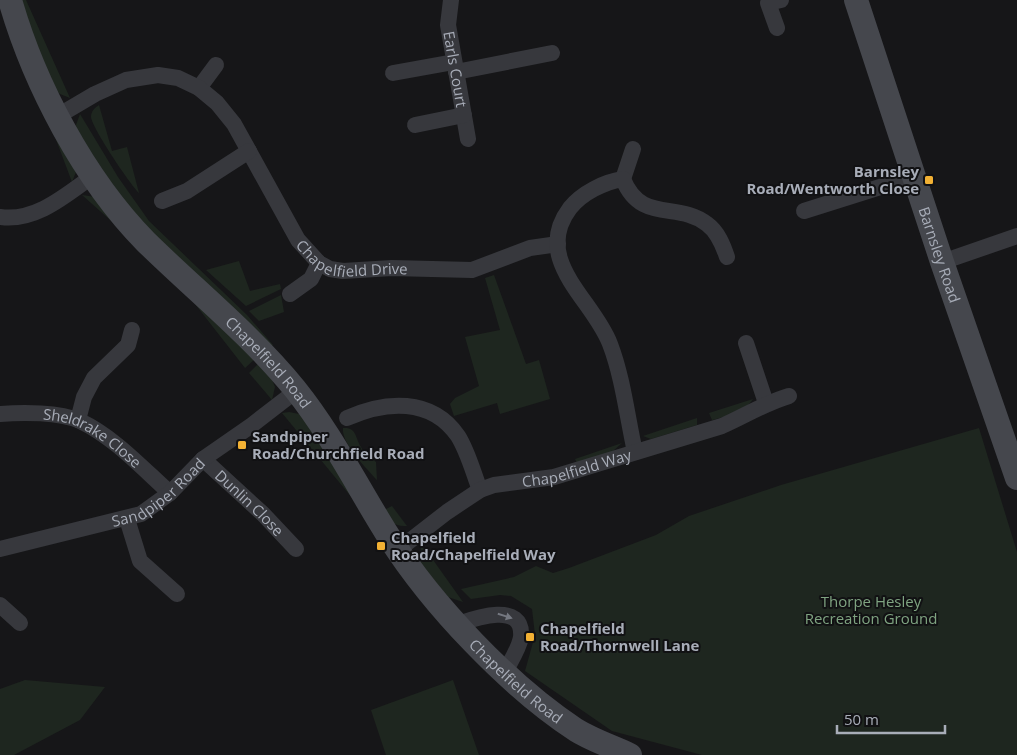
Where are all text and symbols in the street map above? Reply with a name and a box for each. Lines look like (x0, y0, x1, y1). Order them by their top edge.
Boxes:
street label: Earls Court (439, 30, 472, 109)
place label: Barnsley Road/Wentworth Close (746, 161, 919, 198)
marker: Barnsley Road/Wentworth Close (923, 174, 935, 186)
street label: Barnsley Road (914, 204, 965, 305)
street label: Chapelfield Drive (292, 235, 408, 281)
street label: Chapelfield Road (221, 312, 316, 412)
street label: Sheldrake Close (42, 404, 146, 472)
place label: Sandpiper Road/Churchfield Road (252, 426, 425, 463)
marker: Sandpiper Road/Churchfield Road (236, 439, 248, 451)
street label: Chapelfield Way (521, 444, 634, 491)
street label: Sandpiper Road (109, 453, 209, 531)
street label: Dunlin Close (211, 465, 288, 540)
place label: Chapelfield Road/Chapelfield Way (391, 527, 556, 564)
marker: Chapelfield Road/Chapelfield Way (375, 540, 387, 552)
park label: Thorpe Hesley Recreation Ground (805, 591, 937, 628)
one-way arrow (498, 613, 513, 621)
place label: Chapelfield Road/Thornwell Lane (540, 618, 700, 655)
marker: Chapelfield Road/Thornwell Lane (524, 631, 536, 643)
street label: Chapelfield Road (465, 634, 567, 728)
scale bar (837, 702, 944, 734)
text: 50 m (844, 709, 879, 729)

